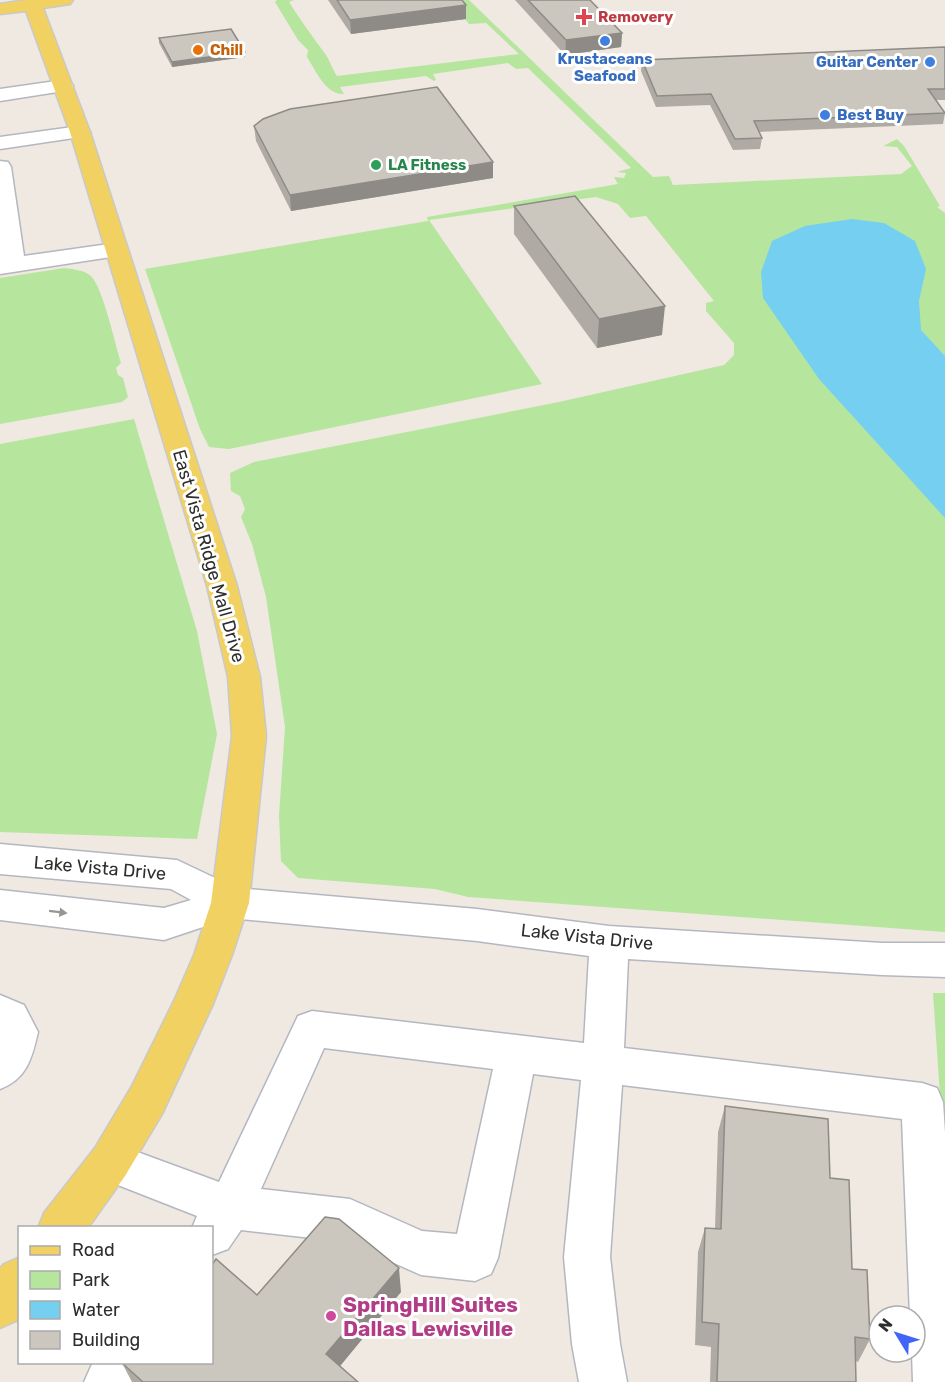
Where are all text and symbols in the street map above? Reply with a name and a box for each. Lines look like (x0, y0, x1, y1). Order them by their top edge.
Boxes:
marker: Removery (575, 8, 593, 26)
place label: Removery (598, 8, 673, 26)
marker: Krustaceans Seafood (598, 34, 612, 48)
place label: Chill (210, 41, 243, 59)
marker: Chill (191, 43, 205, 57)
place label: Krustaceans Seafood (557, 50, 653, 85)
place label: Guitar Center (816, 53, 918, 71)
marker: Guitar Center (923, 55, 937, 69)
place label: Best Buy (837, 106, 904, 124)
marker: Best Buy (818, 108, 832, 122)
place label: LA Fitness (388, 156, 466, 174)
marker: LA Fitness (369, 158, 383, 172)
street label: East Vista Ridge Mall Drive (168, 447, 250, 665)
street label: Lake Vista Drive (33, 851, 167, 885)
one-way arrow (49, 907, 68, 917)
street label: Lake Vista Drive (520, 919, 654, 955)
legend (18, 1226, 213, 1364)
text: Road (72, 1239, 115, 1261)
text: Park (72, 1269, 110, 1291)
place label: SpringHill Suites Dallas Lewisville (343, 1292, 518, 1341)
text: Water (72, 1299, 120, 1321)
north arrow (867, 1304, 927, 1364)
marker: SpringHill Suites Dallas Lewisville (324, 1309, 338, 1323)
text: N (875, 1315, 897, 1335)
text: Building (72, 1329, 140, 1351)

